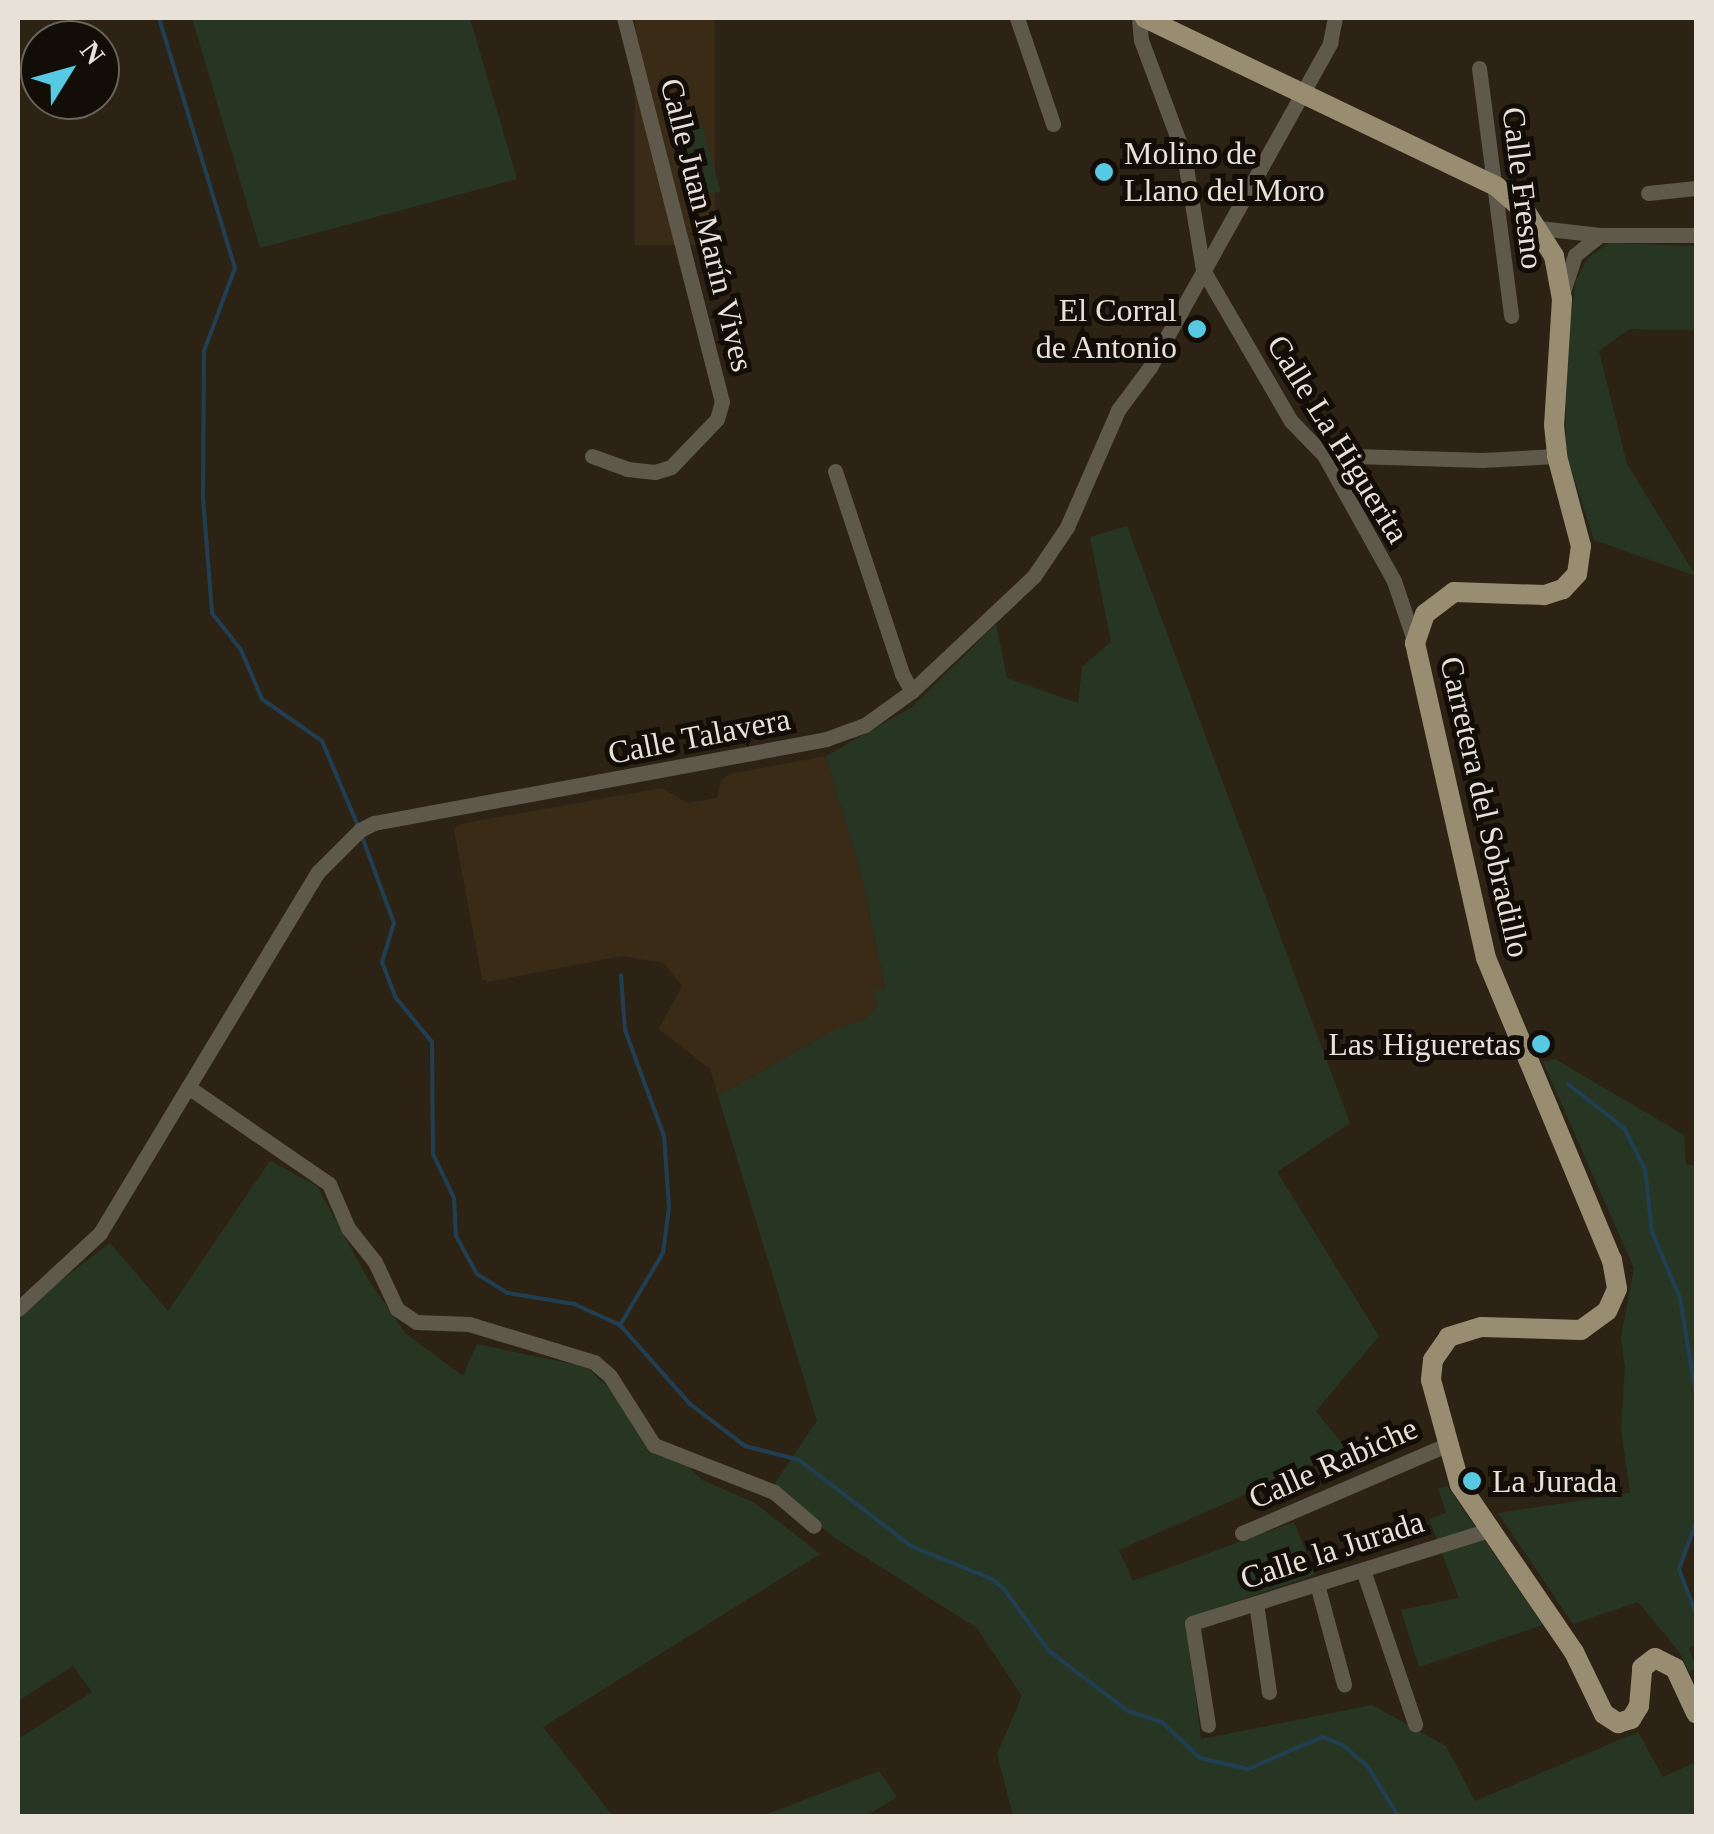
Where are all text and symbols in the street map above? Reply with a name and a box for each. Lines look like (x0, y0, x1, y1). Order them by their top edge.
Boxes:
north arrow (20, 20, 120, 120)
text: N (74, 35, 111, 70)
street label: Calle Juan Marín Vives (652, 74, 762, 376)
street label: Calle Fresno (1494, 105, 1552, 271)
place label: Molino de Llano del Moro (1124, 135, 1325, 210)
marker: Molino de Llano del Moro (1093, 161, 1115, 183)
place label: El Corral de Antonio (1034, 292, 1177, 367)
marker: El Corral de Antonio (1186, 318, 1208, 340)
street label: Calle La Higuerita (1259, 328, 1417, 550)
street label: Carretera del Sobradillo (1432, 653, 1538, 961)
street label: Calle Talavera (604, 699, 794, 773)
place label: Las Higueretas (1328, 1025, 1521, 1063)
marker: Las Higueretas (1530, 1033, 1552, 1055)
street label: Calle Rabiche (1243, 1409, 1423, 1517)
place label: La Jurada (1492, 1462, 1617, 1500)
marker: La Jurada (1461, 1470, 1483, 1492)
street label: Calle la Jurada (1236, 1502, 1428, 1598)

